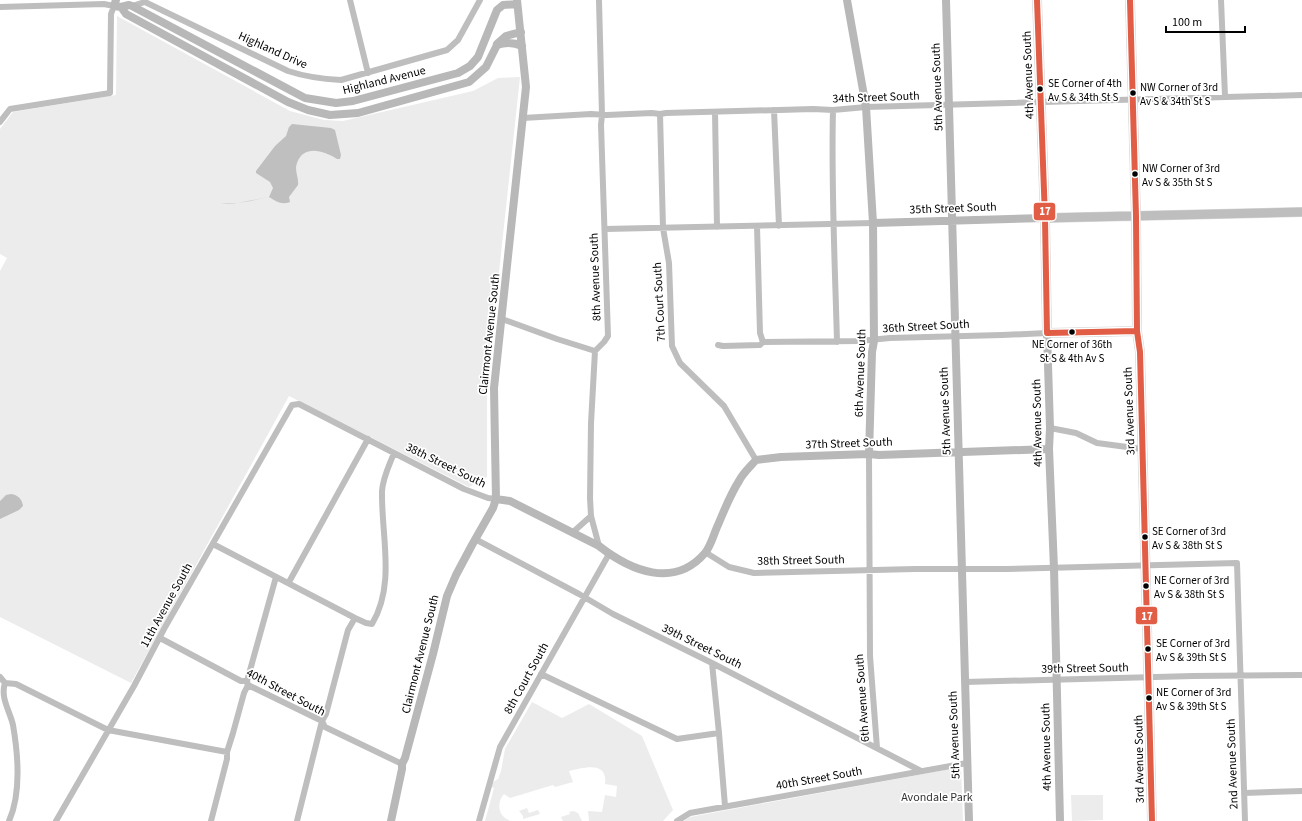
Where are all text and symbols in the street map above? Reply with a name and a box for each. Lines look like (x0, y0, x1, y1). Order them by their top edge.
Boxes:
scale bar (1166, 8, 1245, 34)
text: 100 m (1172, 14, 1202, 31)
street label: Highland Drive (235, 28, 310, 73)
street label: 4th Avenue South (1018, 31, 1039, 119)
street label: 5th Avenue South (927, 43, 948, 131)
street label: Highland Avenue (341, 62, 427, 99)
place label: SE Corner of 4th Av S & 34th St S (1048, 76, 1122, 105)
place label: NW Corner of 3rd Av S & 34th St S (1140, 80, 1218, 109)
marker: SE Corner of 4th Av S & 34th St S (1035, 84, 1045, 94)
street label: 34th Street South (832, 87, 920, 108)
marker: NW Corner of 3rd Av S & 34th St S (1128, 88, 1138, 98)
place label: NW Corner of 3rd Av S & 35th St S (1142, 161, 1220, 190)
marker: NW Corner of 3rd Av S & 35th St S (1130, 169, 1140, 179)
street label: 35th Street South (909, 198, 997, 219)
line badge: 17 (1033, 202, 1056, 221)
text: 17 (1039, 204, 1051, 219)
street label: 8th Avenue South (585, 233, 606, 321)
street label: 7th Court South (649, 262, 670, 342)
street label: Clairmont Avenue South (475, 273, 504, 396)
street label: 36th Street South (882, 316, 970, 337)
marker: NE Corner of 36th St S & 4th Av S (1067, 327, 1077, 337)
street label: 6th Avenue South (850, 329, 871, 417)
place label: NE Corner of 36th St S & 4th Av S (1032, 337, 1112, 366)
street label: 3rd Avenue South (1119, 366, 1140, 455)
street label: 5th Avenue South (935, 367, 956, 455)
street label: 4th Avenue South (1028, 379, 1047, 467)
street label: 37th Street South (805, 433, 893, 454)
street label: 38th Street South (403, 439, 489, 492)
place label: SE Corner of 3rd Av S & 38th St S (1152, 524, 1226, 553)
marker: SE Corner of 3rd Av S & 38th St S (1140, 532, 1150, 542)
street label: 38th Street South (757, 551, 845, 570)
street label: 11th Avenue South (136, 560, 197, 651)
place label: NE Corner of 3rd Av S & 38th St S (1154, 573, 1229, 602)
marker: NE Corner of 3rd Av S & 38th St S (1141, 581, 1151, 591)
street label: Clairmont Avenue South (397, 593, 443, 715)
line badge: 17 (1135, 606, 1158, 625)
text: 17 (1141, 609, 1153, 624)
street label: 39th Street South (659, 620, 745, 673)
place label: SE Corner of 3rd Av S & 39th St S (1156, 636, 1230, 665)
street label: 8th Court South (500, 639, 553, 717)
marker: SE Corner of 3rd Av S & 39th St S (1143, 644, 1153, 654)
street label: 6th Avenue South (851, 653, 874, 743)
street label: 39th Street South (1041, 659, 1129, 678)
street label: 40th Street South (243, 664, 328, 720)
place label: NE Corner of 3rd Av S & 39th St S (1156, 685, 1231, 714)
street label: 5th Avenue South (944, 691, 965, 779)
marker: NE Corner of 3rd Av S & 39th St S (1144, 693, 1154, 703)
street label: 4th Avenue South (1037, 703, 1056, 791)
street label: 3rd Avenue South (1130, 715, 1149, 803)
street label: 2nd Avenue South (1222, 718, 1243, 810)
street label: 40th Street South (775, 763, 864, 794)
park label: Avondale Park (901, 789, 973, 806)

